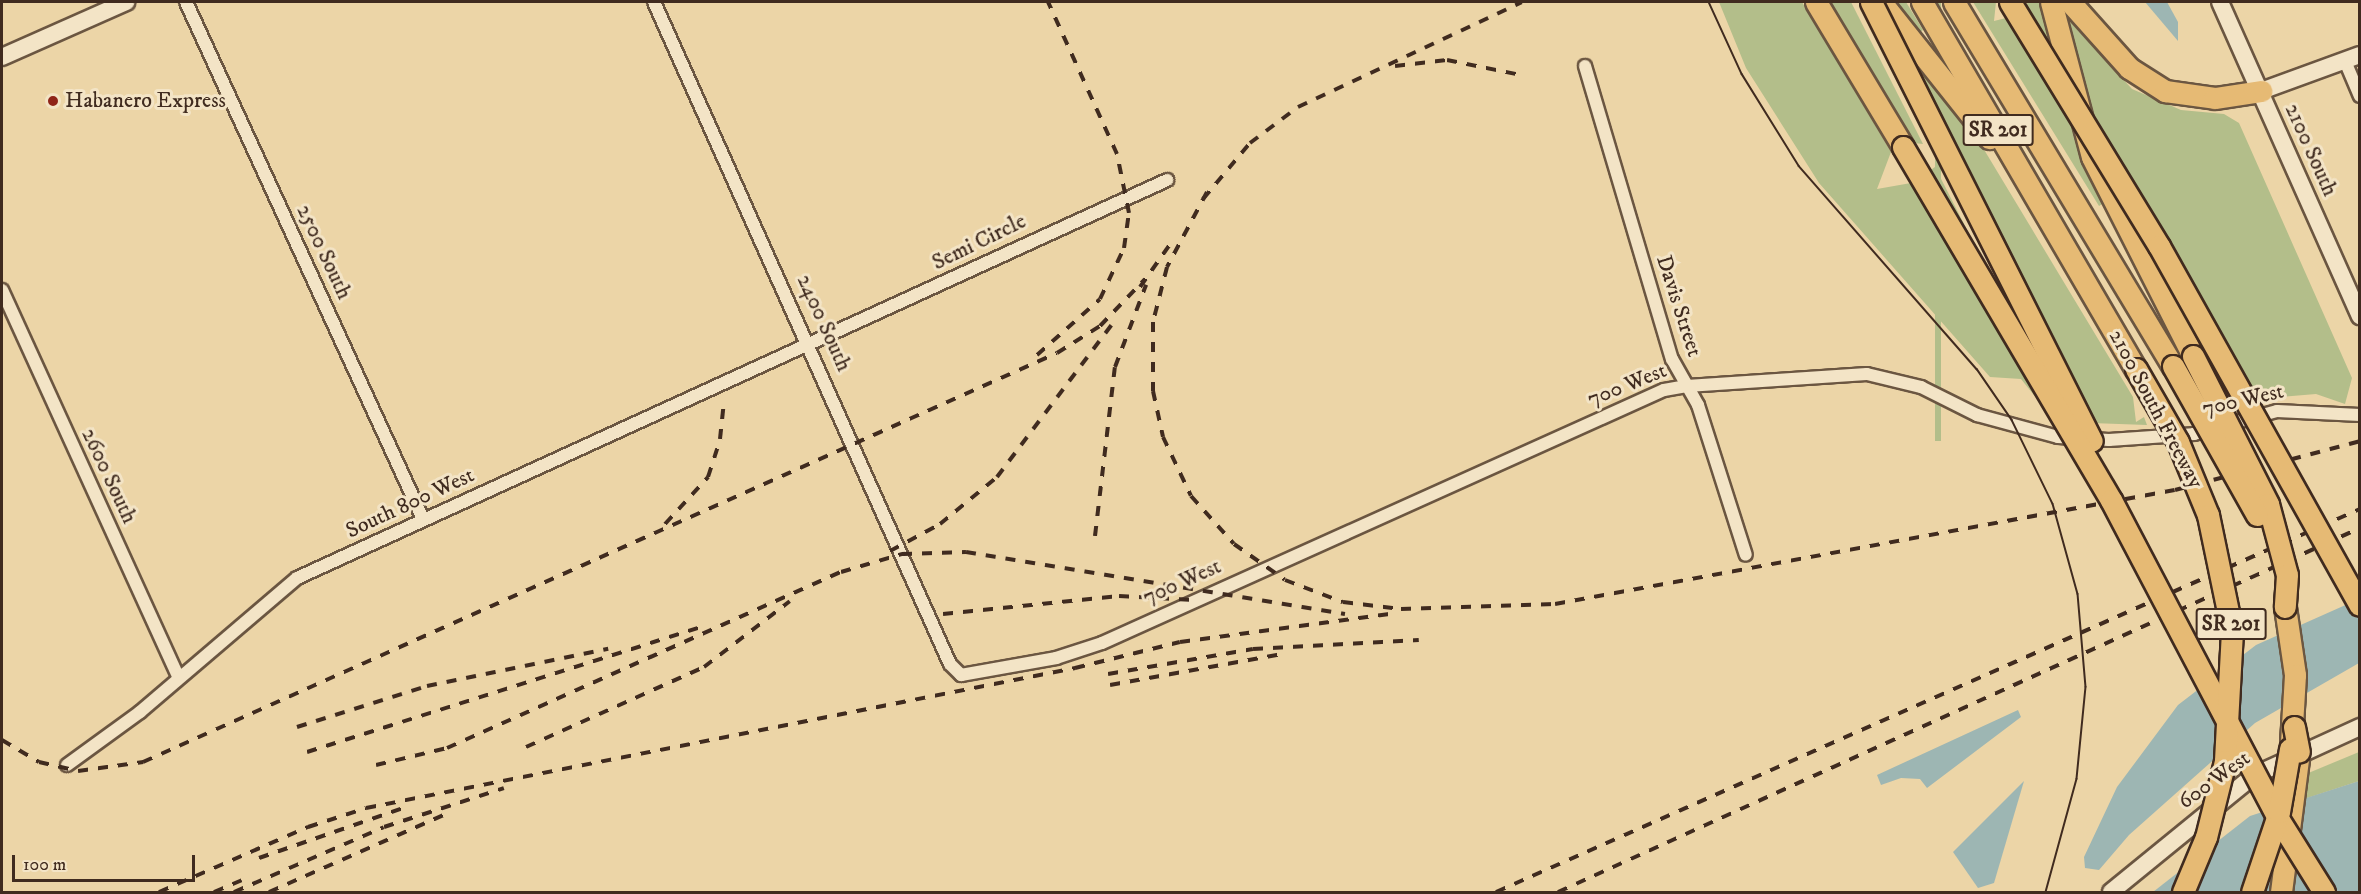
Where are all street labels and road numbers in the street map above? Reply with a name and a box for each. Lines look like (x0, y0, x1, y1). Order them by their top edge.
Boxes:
street label: 2100 South (2279, 100, 2343, 200)
road number: SR 201 (1962, 112, 2034, 148)
street label: 2500 South (291, 200, 357, 304)
street label: Semi Circle (928, 208, 1030, 276)
street label: Davis Street (1650, 252, 1708, 360)
street label: 2400 South (791, 270, 857, 376)
street label: 2100 South Freeway (2103, 325, 2209, 493)
street label: 700 West (1584, 357, 1670, 413)
street label: 700 West (2200, 378, 2286, 422)
street label: 2600 South (75, 424, 143, 528)
street label: South 800 West (342, 462, 478, 544)
street label: 700 West (1139, 553, 1225, 611)
road number: SR 201 (2195, 606, 2267, 642)
street label: 600 West (2173, 745, 2255, 815)

